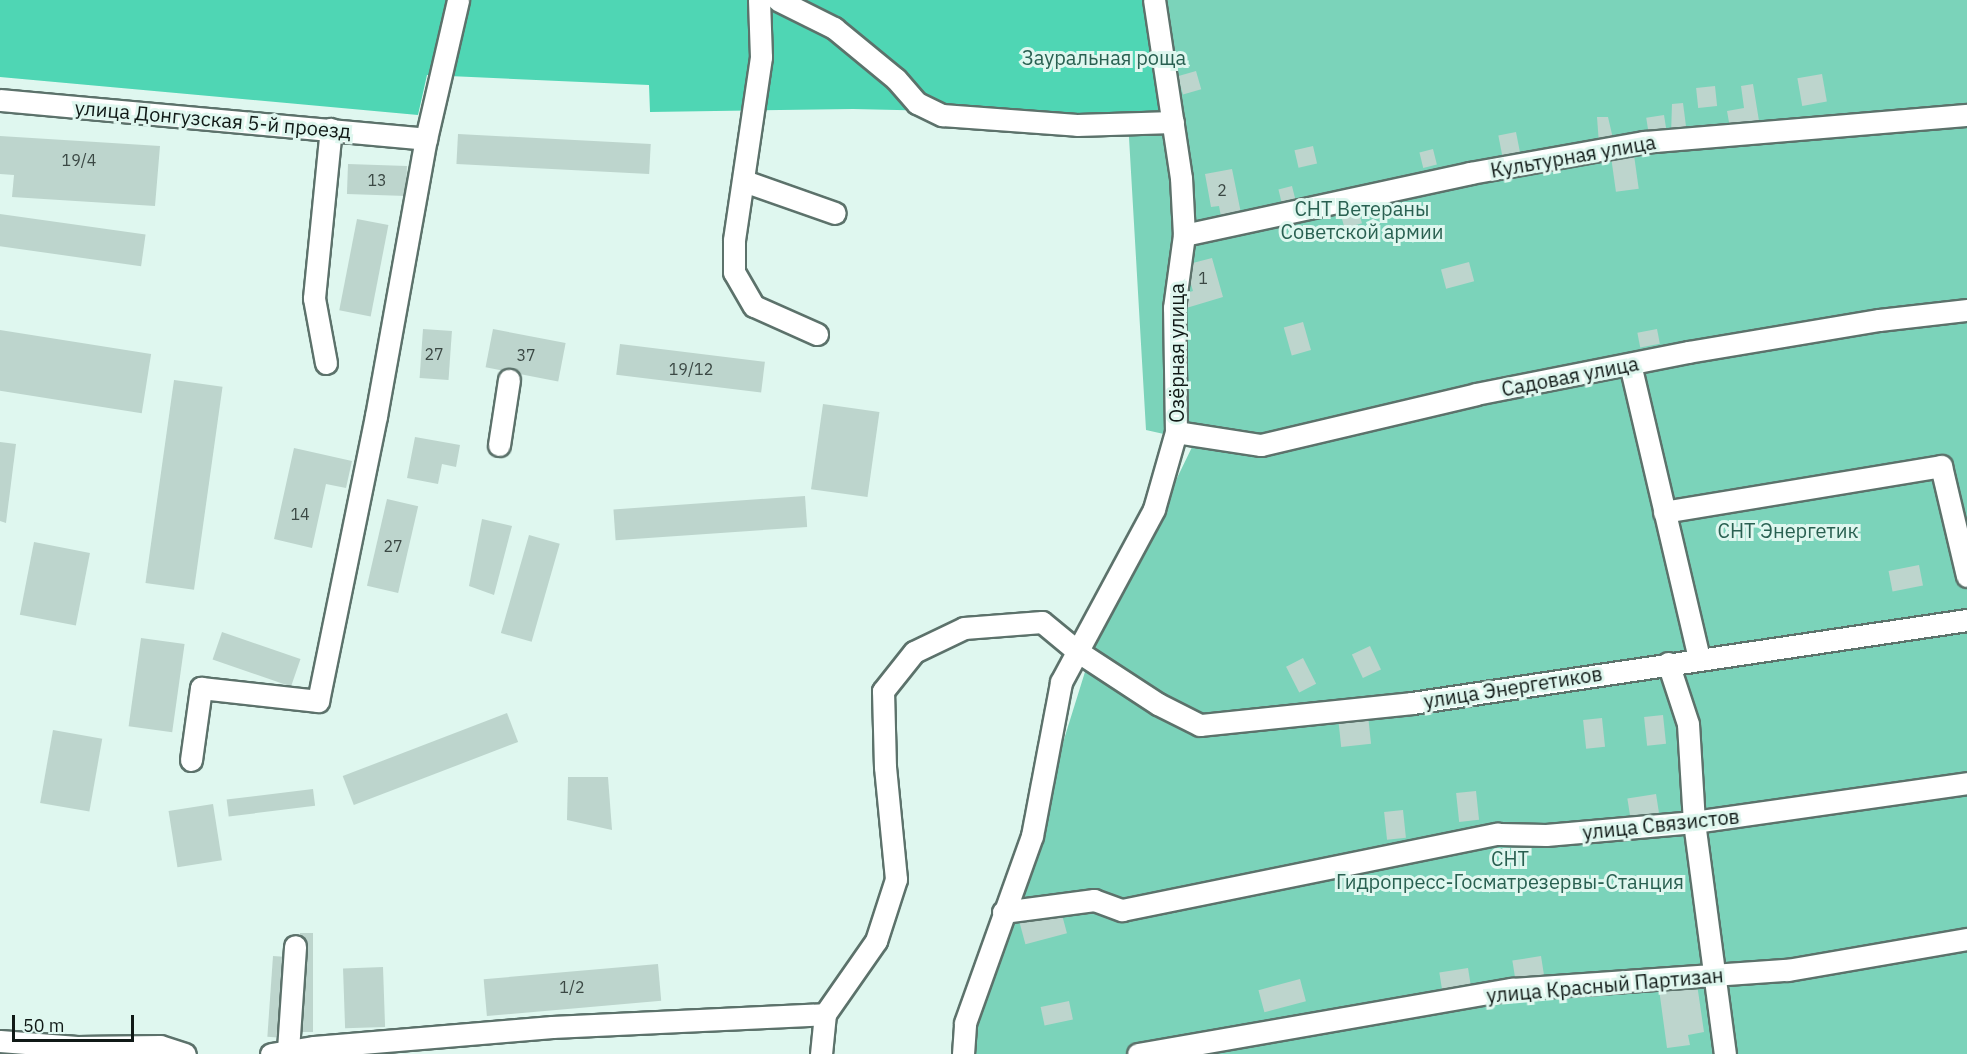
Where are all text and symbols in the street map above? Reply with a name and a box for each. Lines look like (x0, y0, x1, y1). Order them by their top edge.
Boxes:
park label: Зауральная роща (1022, 45, 1186, 69)
street label: улица Донгузская 5-й проезд (74, 95, 352, 143)
street label: Культурная улица (1488, 130, 1658, 182)
house number: 19/4 (62, 150, 96, 170)
house number: 13 (367, 170, 387, 190)
house number: 2 (1217, 180, 1227, 200)
park label: СНТ Ветераны Советской армии (1281, 197, 1443, 244)
house number: 1 (1198, 268, 1208, 288)
street label: Озёрная улица (1164, 283, 1188, 423)
house number: 27 (424, 344, 444, 364)
house number: 37 (516, 345, 536, 365)
street label: Садовая улица (1499, 351, 1641, 401)
house number: 19/12 (669, 359, 713, 379)
house number: 14 (290, 504, 310, 524)
park label: СНТ Энергетик (1718, 518, 1858, 542)
house number: 27 (383, 536, 403, 556)
street label: улица Энергетиков (1422, 661, 1604, 713)
street label: улица Связистов (1581, 804, 1741, 844)
park label: СНТ Гидропресс-Госматрезервы-Станция (1336, 846, 1684, 893)
street label: улица Красный Партизан (1485, 963, 1725, 1007)
house number: 1/2 (559, 977, 585, 997)
scale bar (15, 1003, 136, 1041)
text: 50 m (23, 1014, 65, 1037)

